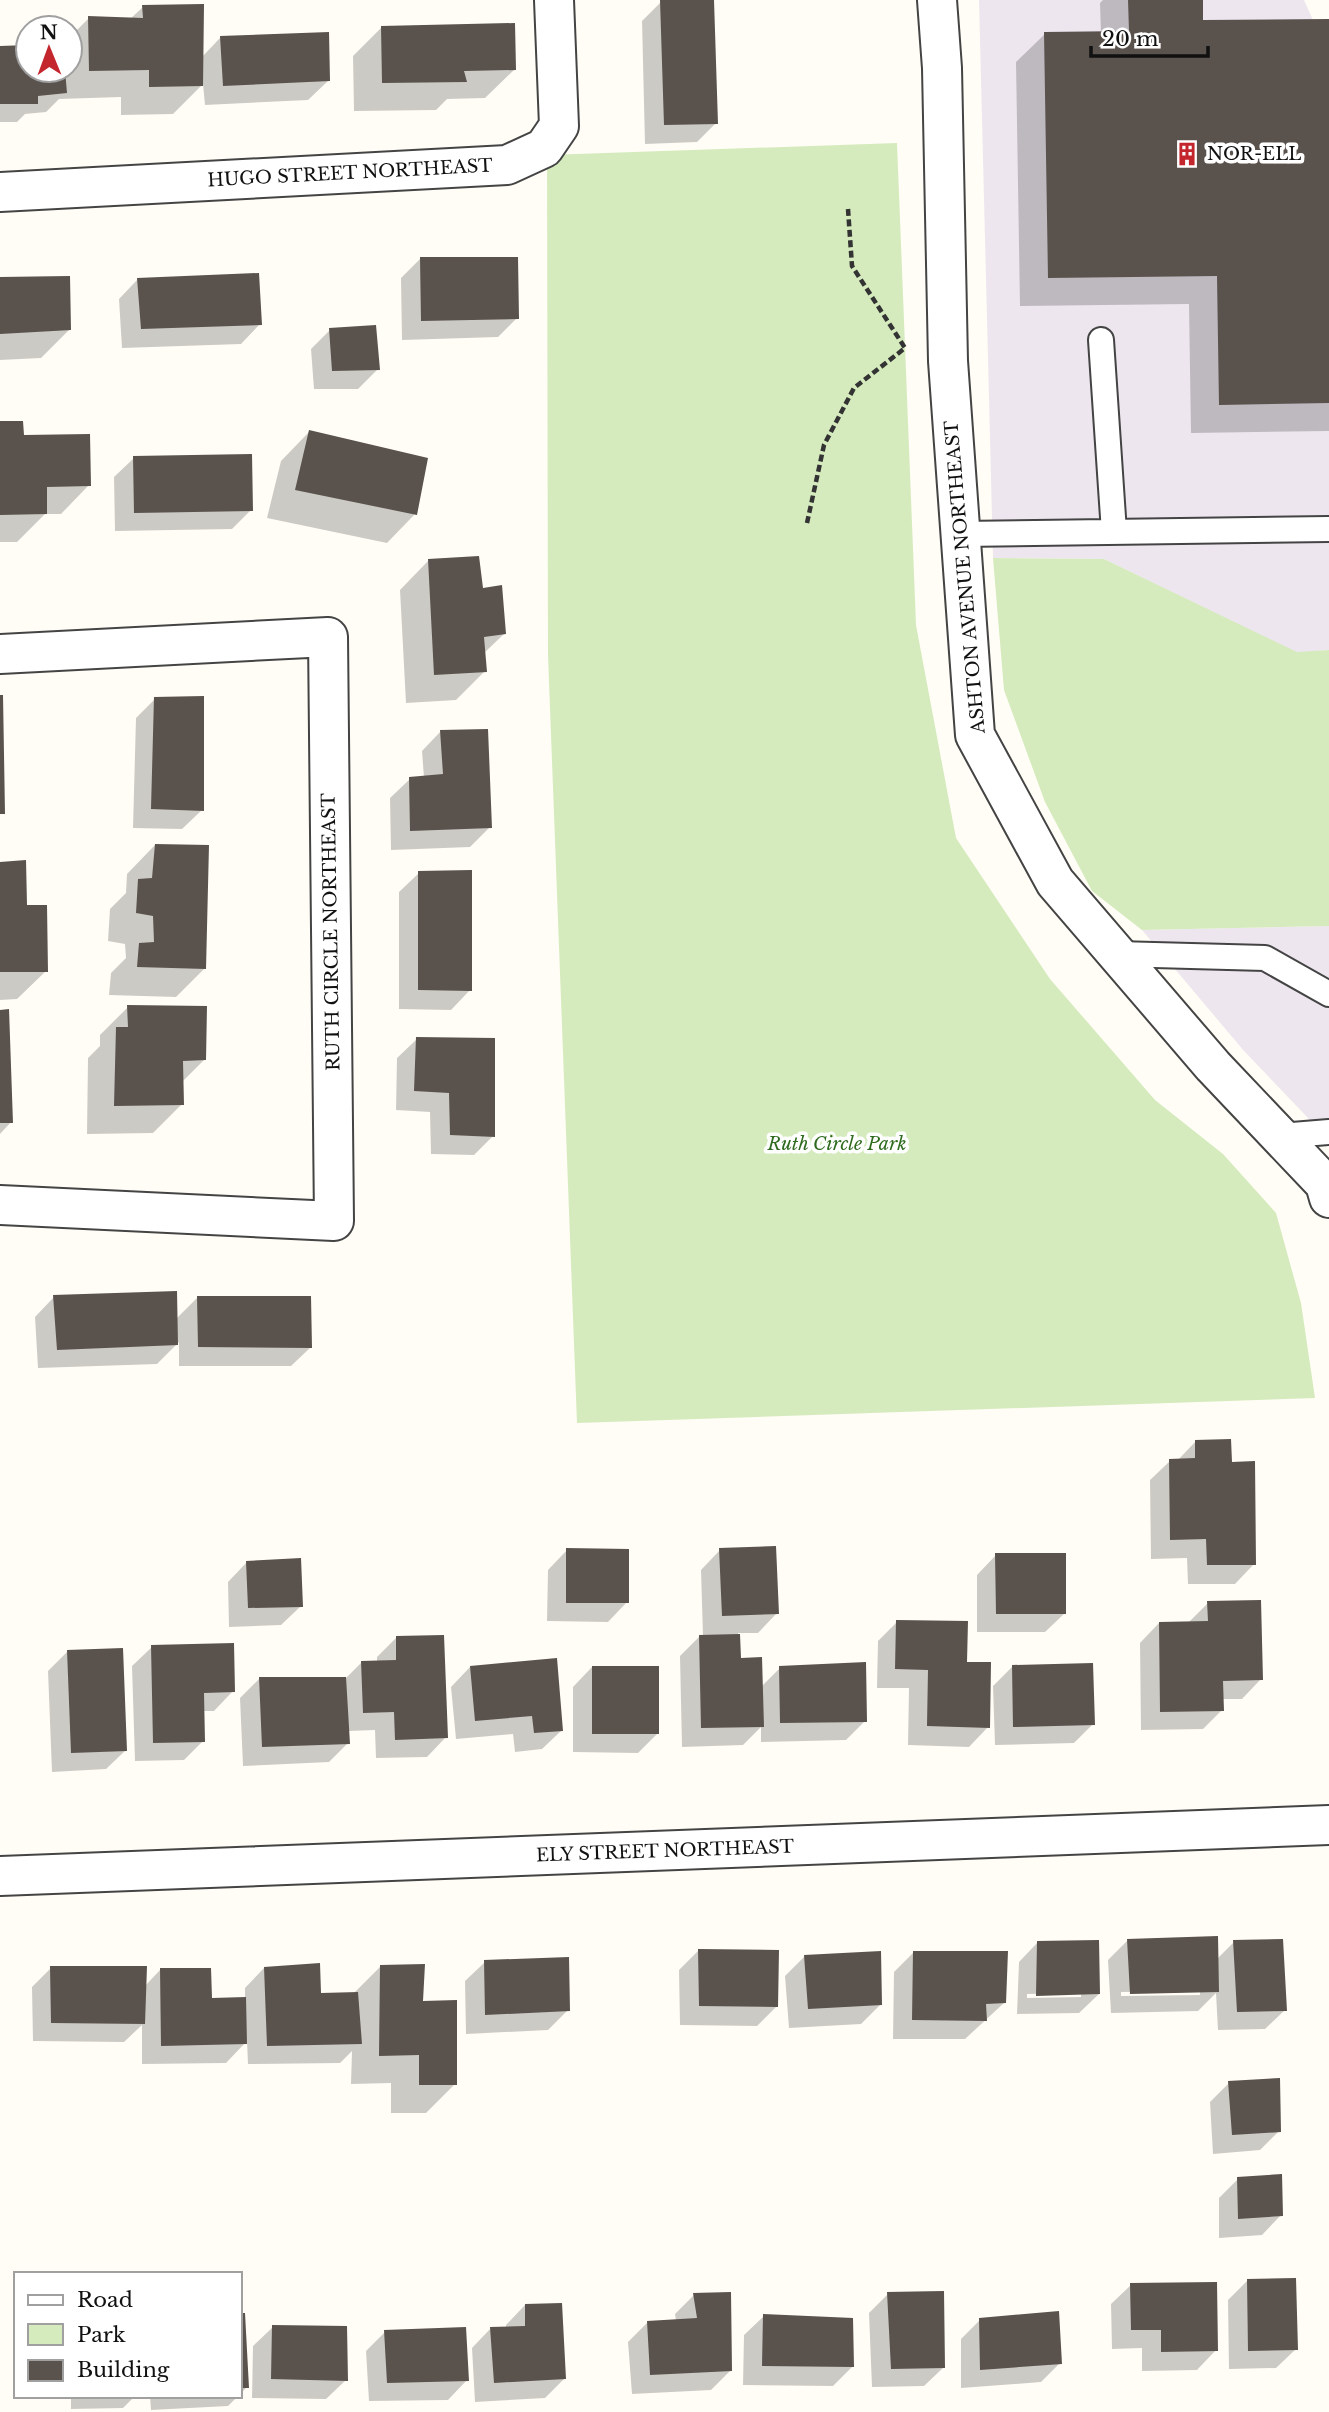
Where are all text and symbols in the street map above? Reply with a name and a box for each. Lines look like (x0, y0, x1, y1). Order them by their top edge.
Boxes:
north arrow (14, 14, 84, 84)
scale bar (1091, 14, 1208, 58)
text: N (40, 21, 58, 44)
text: 20 m (1102, 26, 1159, 52)
building icon: NOR-ELL (1173, 140, 1201, 168)
place label: NOR-ELL (1207, 143, 1301, 165)
street label: HUGO STREET NORTHEAST (207, 155, 494, 191)
street label: ASHTON AVENUE NORTHEAST (940, 419, 990, 735)
street label: RUTH CIRCLE NORTHEAST (318, 792, 344, 1071)
park label: Ruth Circle Park (767, 1133, 906, 1155)
street label: ELY STREET NORTHEAST (536, 1835, 795, 1867)
legend (14, 2272, 242, 2398)
text: Road (77, 2287, 133, 2313)
text: Park (77, 2322, 126, 2348)
text: Building (77, 2357, 170, 2383)

